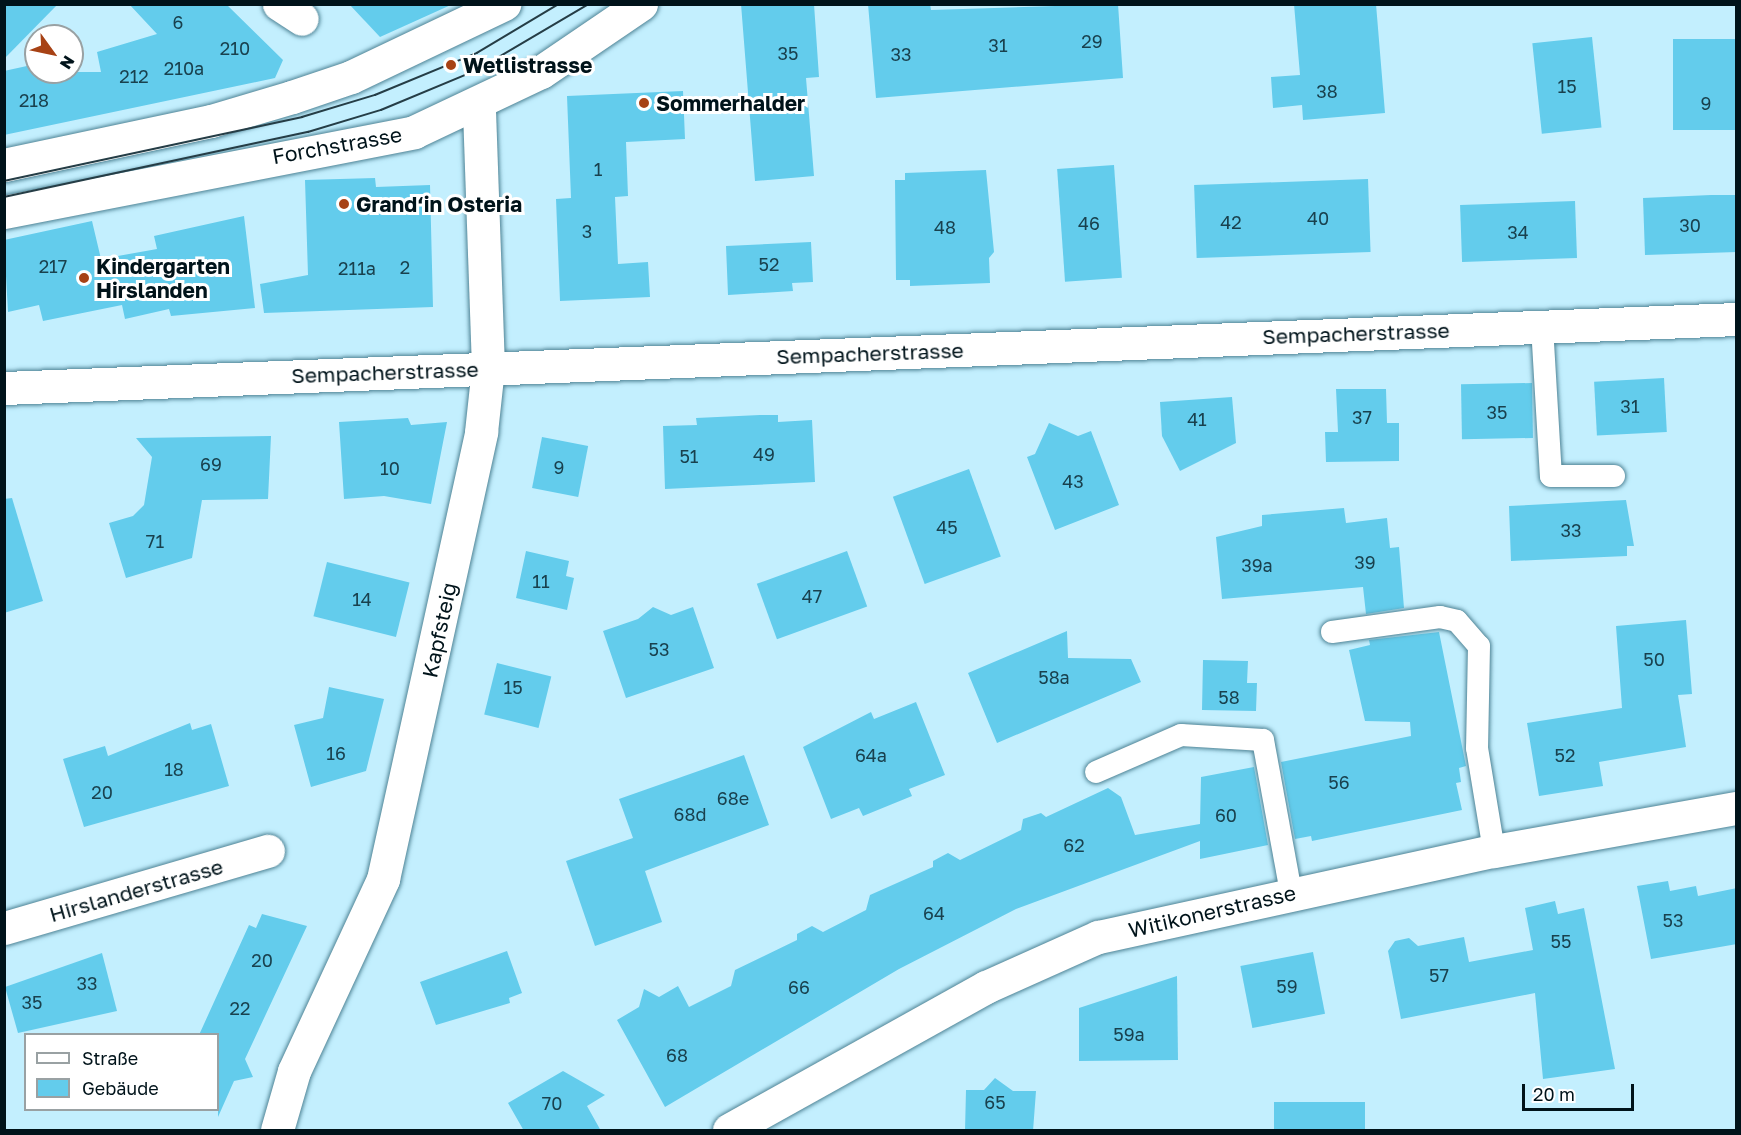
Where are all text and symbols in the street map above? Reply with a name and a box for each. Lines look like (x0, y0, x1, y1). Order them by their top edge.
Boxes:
house number: 6 (173, 11, 183, 33)
north arrow (24, 24, 84, 84)
house number: 29 (1081, 30, 1103, 52)
house number: 31 (988, 34, 1008, 56)
house number: 210 (220, 37, 250, 59)
house number: 35 (778, 42, 798, 64)
house number: 33 (890, 43, 912, 65)
text: N (56, 52, 79, 73)
place label: Wetlistrasse (463, 52, 592, 78)
house number: 210a (164, 57, 204, 79)
marker: Wetlistrasse (444, 58, 458, 72)
house number: 212 (119, 65, 149, 87)
house number: 15 (1557, 75, 1577, 97)
house number: 38 (1316, 80, 1338, 102)
house number: 218 (19, 89, 49, 111)
place label: Sommerhalder (656, 90, 805, 116)
house number: 9 (1701, 92, 1711, 114)
marker: Sommerhalder (637, 96, 651, 110)
street label: Forchstrasse (270, 121, 404, 169)
house number: 1 (594, 158, 602, 180)
place label: Grand‘in Osteria (356, 191, 522, 217)
marker: Grand‘in Osteria (337, 197, 351, 211)
house number: 40 (1307, 207, 1329, 229)
house number: 42 (1220, 211, 1242, 233)
house number: 46 (1078, 212, 1100, 234)
house number: 30 (1679, 214, 1701, 236)
house number: 48 (934, 216, 956, 238)
house number: 3 (582, 220, 592, 242)
house number: 34 (1507, 221, 1529, 243)
place label: Kindergarten Hirslanden (96, 253, 230, 303)
house number: 52 (759, 253, 779, 275)
house number: 217 (39, 255, 67, 277)
house number: 2 (400, 256, 410, 278)
house number: 211a (338, 257, 376, 279)
marker: Kindergarten Hirslanden (77, 271, 91, 285)
street label: Sempacherstrasse (1262, 317, 1450, 349)
street label: Sempacherstrasse (776, 337, 964, 369)
street label: Sempacherstrasse (291, 356, 479, 388)
house number: 31 (1620, 395, 1640, 417)
house number: 35 (1487, 401, 1507, 423)
house number: 37 (1352, 406, 1372, 428)
house number: 41 (1187, 408, 1207, 430)
house number: 49 (753, 443, 775, 465)
house number: 51 (679, 445, 699, 467)
house number: 69 (200, 453, 222, 475)
house number: 9 (554, 456, 564, 478)
house number: 10 (380, 457, 400, 479)
house number: 43 (1062, 470, 1084, 492)
house number: 45 (936, 516, 958, 538)
house number: 33 (1560, 519, 1582, 541)
house number: 71 (146, 530, 164, 552)
house number: 39 (1354, 551, 1376, 573)
house number: 39a (1241, 554, 1273, 576)
house number: 11 (532, 570, 550, 592)
street label: Kapfsteig (417, 580, 461, 680)
house number: 47 (802, 585, 822, 607)
house number: 14 (352, 588, 372, 610)
house number: 53 (649, 638, 669, 660)
house number: 50 (1643, 648, 1665, 670)
house number: 58a (1038, 666, 1070, 688)
house number: 15 (503, 676, 523, 698)
house number: 58 (1218, 686, 1240, 708)
house number: 16 (326, 742, 346, 764)
house number: 64a (855, 744, 887, 766)
house number: 52 (1555, 744, 1575, 766)
house number: 18 (164, 758, 184, 780)
house number: 56 (1328, 771, 1350, 793)
house number: 20 (91, 781, 113, 803)
house number: 68e (717, 787, 749, 809)
house number: 68d (674, 803, 706, 825)
house number: 60 (1215, 804, 1237, 826)
house number: 62 (1063, 834, 1085, 856)
street label: Hirslanderstrasse (46, 853, 226, 927)
street label: Witikonerstrasse (1126, 879, 1298, 943)
house number: 64 (923, 902, 945, 924)
house number: 53 (1663, 909, 1683, 931)
house number: 55 (1551, 930, 1571, 952)
house number: 20 (251, 949, 273, 971)
house number: 57 (1429, 964, 1449, 986)
house number: 33 (76, 972, 98, 994)
house number: 59 (1276, 975, 1298, 997)
house number: 66 (788, 976, 810, 998)
house number: 35 (22, 991, 42, 1013)
house number: 22 (230, 997, 250, 1019)
house number: 59a (1113, 1023, 1145, 1045)
legend (24, 1033, 219, 1111)
house number: 68 (666, 1044, 688, 1066)
text: Straße (82, 1047, 138, 1069)
scale bar (1525, 1072, 1638, 1110)
text: Gebäude (82, 1077, 159, 1099)
text: 20 m (1533, 1083, 1575, 1105)
house number: 65 (984, 1091, 1006, 1113)
house number: 70 (542, 1092, 562, 1114)

